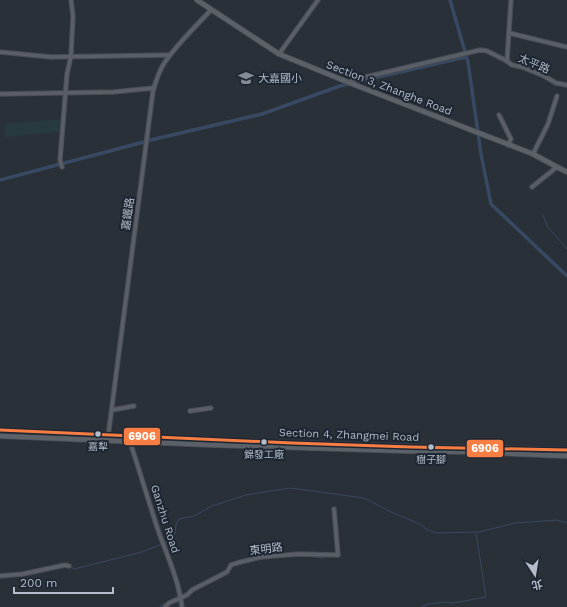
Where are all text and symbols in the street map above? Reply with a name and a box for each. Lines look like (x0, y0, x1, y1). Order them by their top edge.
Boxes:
street label: 太平路 (516, 52, 552, 76)
street label: Section 3, Zhanghe Road (324, 58, 454, 118)
school or university icon: 大嘉國小 (237, 69, 255, 87)
place label: 大嘉國小 (258, 72, 302, 85)
street label: 嘉鐵路 (119, 197, 137, 231)
street label: Section 4, Zhangmei Road (279, 426, 419, 444)
line badge: 6906 (123, 427, 161, 446)
marker: 嘉犁 (93, 429, 103, 439)
text: 6906 (128, 430, 156, 443)
marker: 錦發工廠 (259, 437, 269, 447)
line badge: 6906 (466, 439, 504, 458)
place label: 嘉犁 (88, 441, 108, 452)
marker: 樹子腳 (426, 442, 436, 452)
text: 6906 (471, 442, 499, 455)
place label: 錦發工廠 (244, 449, 284, 460)
place label: 樹子腳 (416, 454, 446, 465)
street label: Ganzhu Road (148, 483, 182, 555)
street label: 東明路 (249, 541, 283, 557)
north arrow (515, 555, 555, 595)
scale bar (14, 569, 113, 595)
text: 200 m (20, 576, 57, 590)
text: 北 (530, 577, 544, 592)

